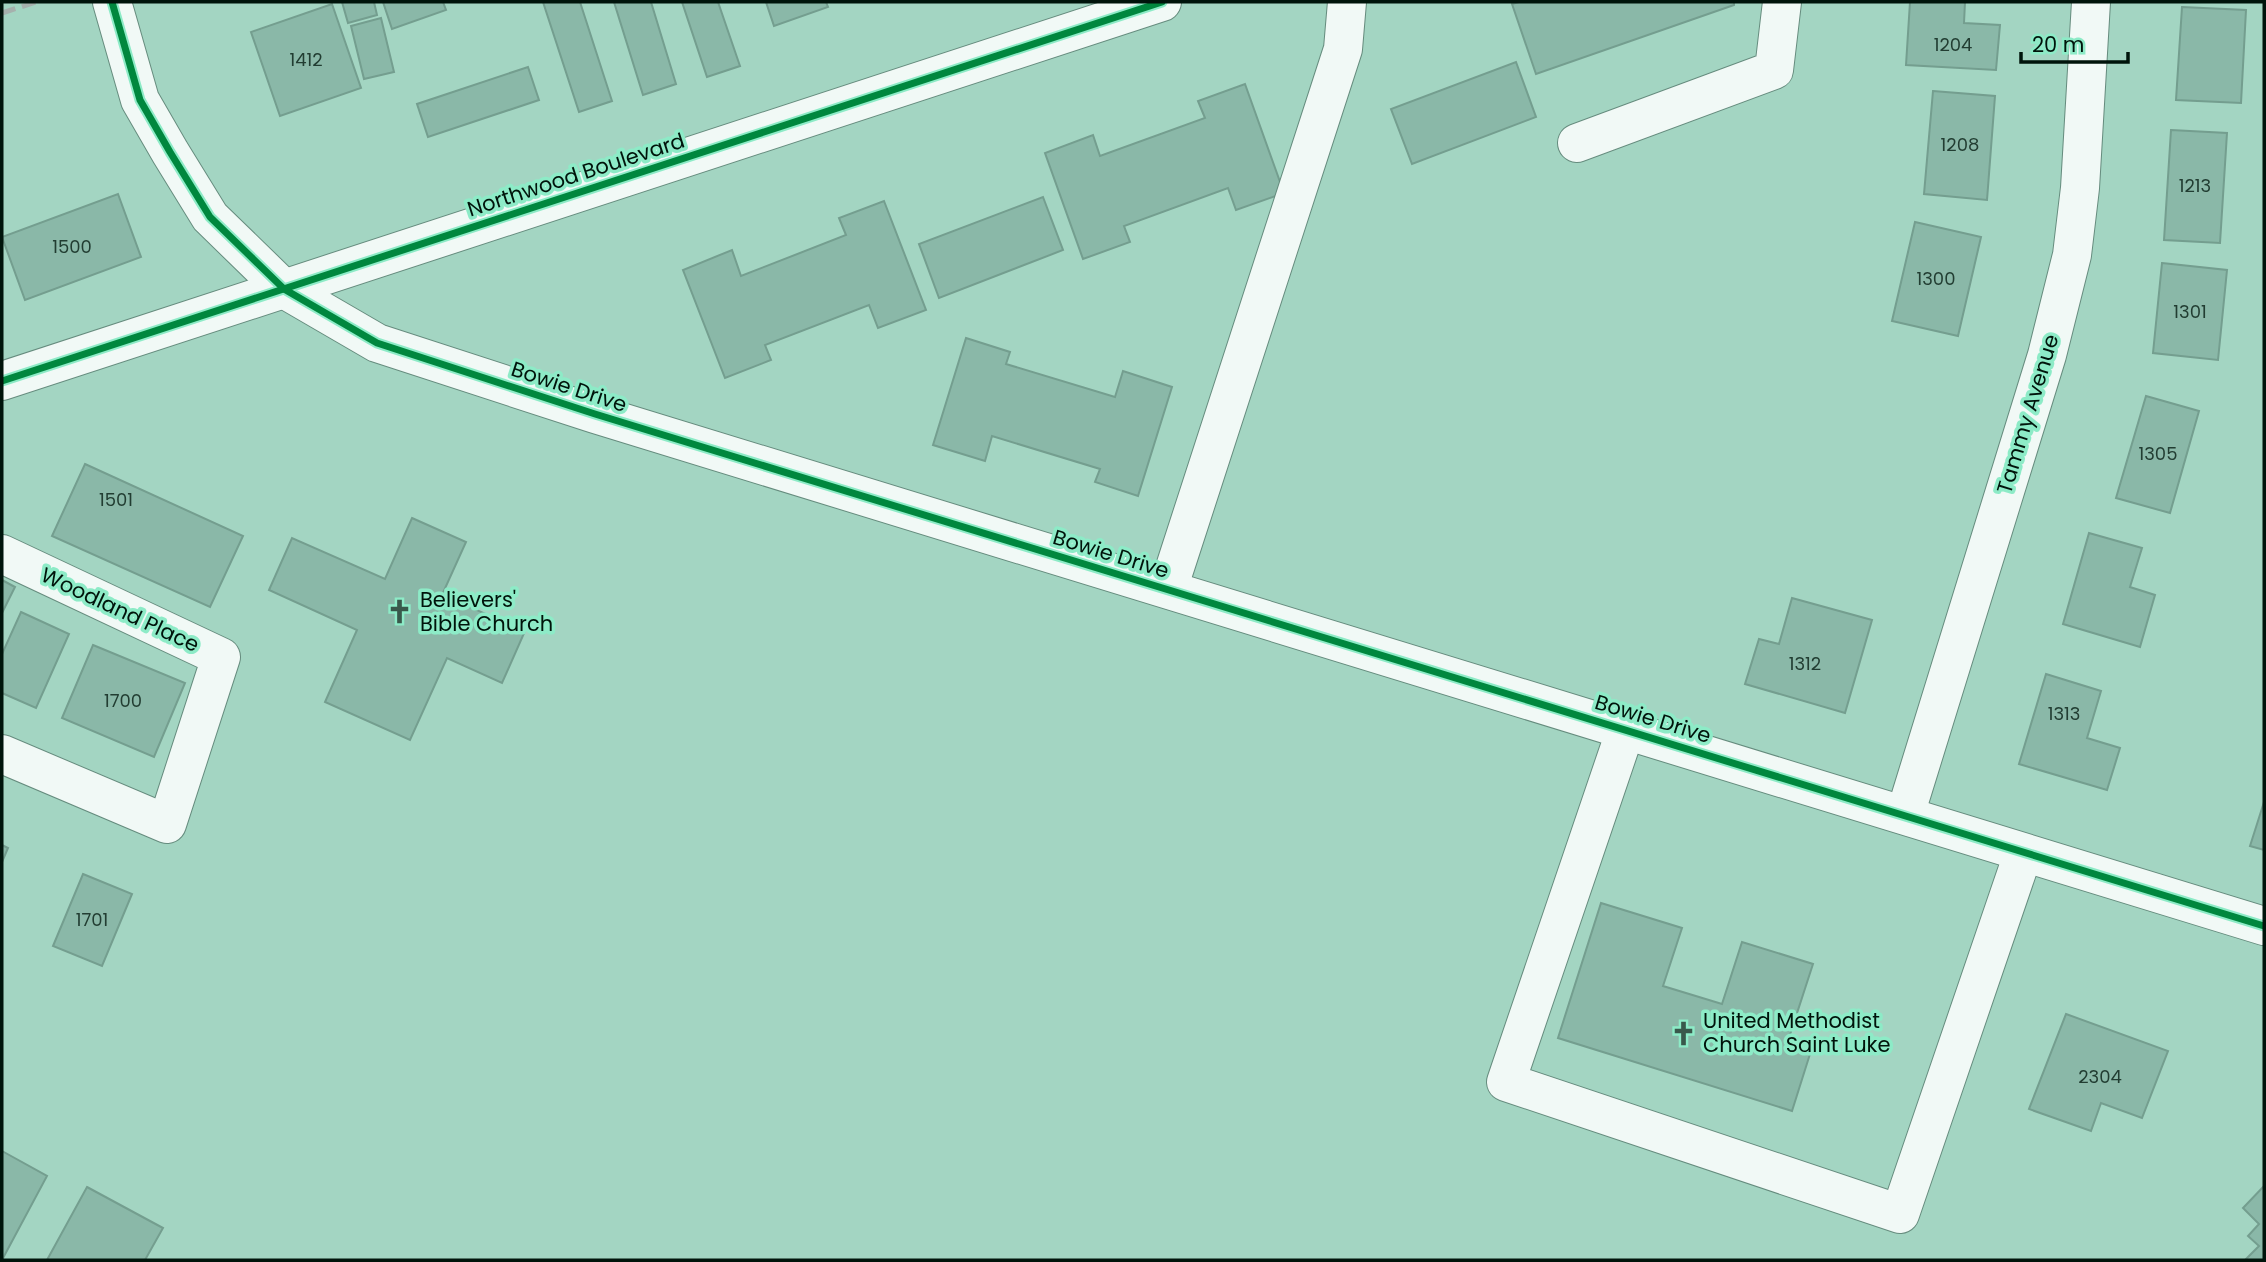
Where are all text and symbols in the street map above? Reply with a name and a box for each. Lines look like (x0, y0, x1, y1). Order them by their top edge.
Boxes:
scale bar (2021, 21, 2128, 65)
text: 20 m (2032, 30, 2085, 59)
house number: 1204 (1934, 32, 1972, 57)
house number: 1412 (289, 47, 323, 72)
street label: Northwood Boulevard (463, 126, 688, 223)
house number: 1208 (1941, 132, 1979, 157)
house number: 1213 (2179, 173, 2211, 198)
house number: 1500 (52, 234, 92, 259)
house number: 1300 (1917, 266, 1955, 291)
house number: 1301 (2173, 299, 2207, 324)
street label: Tammy Avenue (1990, 331, 2066, 497)
street label: Bowie Drive (508, 354, 631, 419)
house number: 1305 (2139, 441, 2177, 466)
house number: 1501 (99, 487, 133, 512)
street label: Bowie Drive (1050, 522, 1173, 585)
street label: Woodland Place (36, 560, 204, 659)
place label: Believers' Bible Church (420, 585, 553, 638)
church icon: Believers' Bible Church (386, 598, 414, 626)
house number: 1312 (1789, 651, 1821, 676)
street label: Bowie Drive (1592, 687, 1715, 750)
house number: 1700 (104, 688, 142, 713)
house number: 1313 (2048, 701, 2080, 726)
house number: 1701 (76, 907, 108, 932)
place label: United Methodist Church Saint Luke (1703, 1006, 1890, 1059)
church icon: United Methodist Church Saint Luke (1669, 1019, 1697, 1047)
house number: 2304 (2078, 1064, 2122, 1089)

